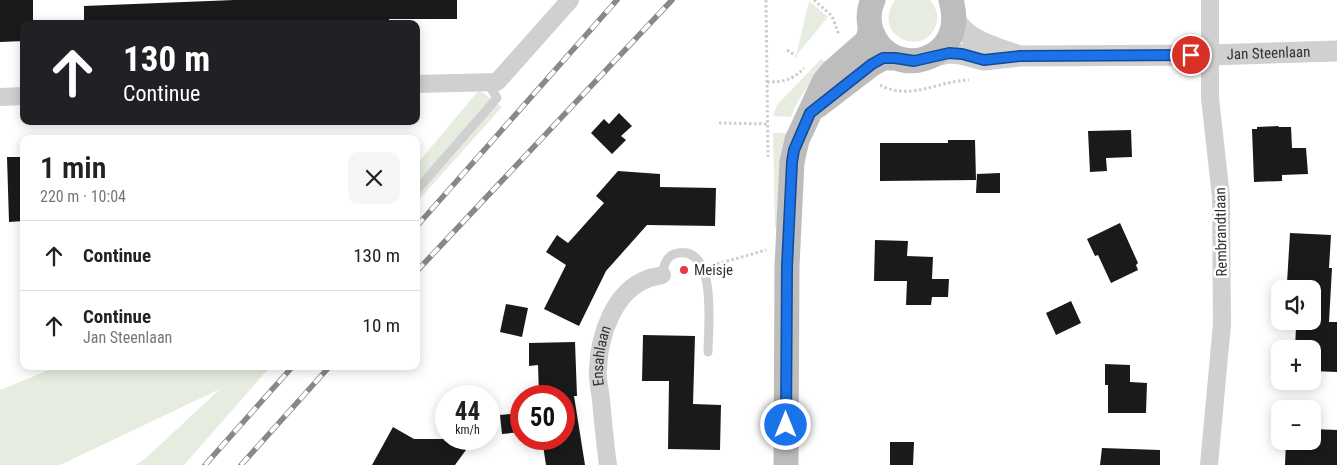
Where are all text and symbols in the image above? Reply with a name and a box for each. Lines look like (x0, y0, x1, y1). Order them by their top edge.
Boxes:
pin (1170, 34, 1212, 76)
text: 130 m (123, 39, 210, 80)
icon: ahead (40, 40, 105, 105)
icon: arrive (1177, 41, 1205, 69)
street label: Jan Steenlaan (1226, 43, 1311, 63)
text: Continue (123, 81, 200, 106)
text: 1 min (40, 150, 106, 185)
button: close (348, 152, 400, 204)
text: 220 m · 10:04 (40, 187, 126, 206)
street label: Rembrandtlaan (1211, 187, 1231, 277)
icon: ahead (40, 242, 68, 270)
text: Continue (83, 244, 151, 267)
text: 130 m (353, 244, 400, 267)
place label: Meisje (694, 261, 733, 279)
marker: Meisje (678, 264, 690, 276)
map controls (1271, 280, 1321, 450)
button: sound (1271, 280, 1321, 330)
text: Continue (83, 305, 151, 328)
icon: ahead (40, 312, 68, 340)
text: 10 m (363, 314, 400, 337)
street label: Ensahlaan (589, 323, 615, 387)
text: Jan Steenlaan (83, 328, 172, 347)
button: + (1271, 340, 1321, 390)
speed limit sign: 50 (510, 385, 575, 450)
text: 44 (455, 397, 480, 426)
position arrow (759, 398, 811, 450)
button: − (1271, 400, 1321, 450)
text: km/h (455, 423, 480, 437)

